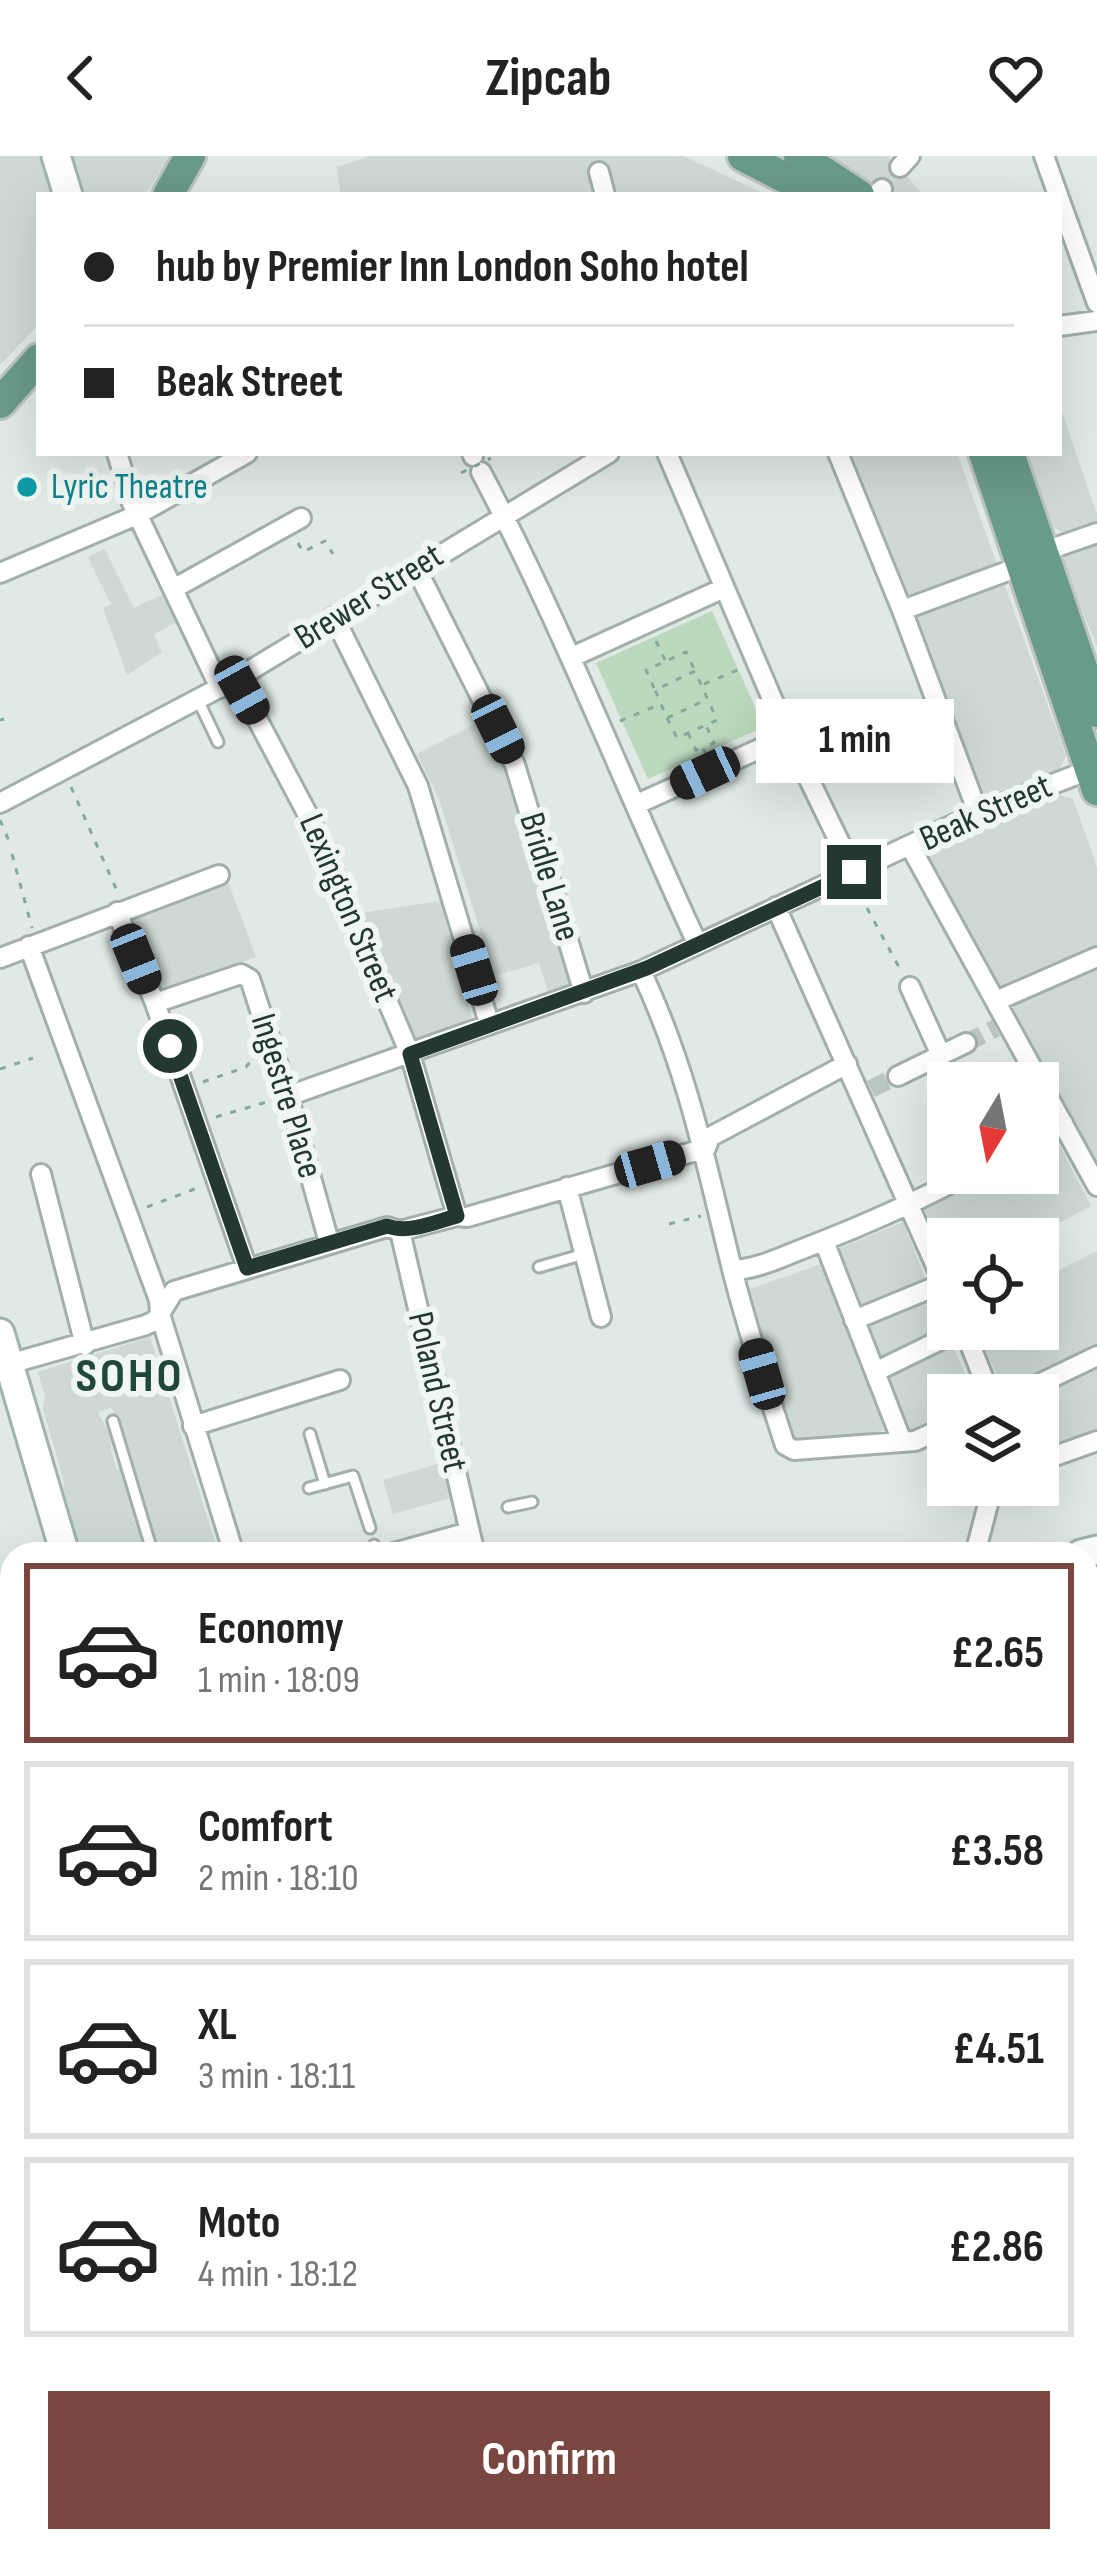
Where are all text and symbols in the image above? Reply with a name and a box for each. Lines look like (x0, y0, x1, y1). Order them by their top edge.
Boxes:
icon: back (48, 45, 114, 111)
icon: heart (983, 45, 1049, 111)
text: Zipcab (485, 46, 612, 111)
text: hub by Premier Inn London Soho hotel (156, 240, 749, 295)
text: Beak Street (156, 355, 343, 410)
place label: Lyric Theatre (51, 466, 208, 509)
marker: Lyric Theatre (14, 474, 40, 500)
street label: Brewer Street (287, 535, 451, 659)
car (209, 650, 275, 730)
car (466, 689, 530, 769)
callout: 1 min (755, 698, 953, 782)
text: 1 min (819, 717, 891, 764)
car (665, 741, 745, 805)
street label: Beak Street (913, 765, 1059, 861)
street label: Lexington Street (289, 808, 407, 1008)
street label: Bridle Lane (509, 808, 589, 946)
route end (827, 845, 881, 899)
car (106, 919, 166, 999)
car (446, 930, 502, 1010)
street label: Ingestre Place (241, 1009, 331, 1183)
route start (143, 1019, 197, 1073)
north arrow (927, 1062, 1059, 1194)
map controls (927, 1062, 1059, 1506)
car (610, 1137, 690, 1191)
button: locate (927, 1218, 1059, 1350)
street label: Poland Street (398, 1308, 476, 1476)
car (735, 1334, 789, 1414)
district label: SOHO (75, 1348, 185, 1405)
button: layers (927, 1374, 1059, 1506)
icon: car (54, 1599, 162, 1707)
text: Economy (198, 1602, 344, 1657)
text: £2.65 (951, 1626, 1044, 1681)
text: 1 min · 18:09 (198, 1657, 360, 1704)
icon: car (54, 1797, 162, 1905)
text: Comfort (198, 1800, 333, 1855)
text: £3.58 (950, 1824, 1044, 1879)
text: 2 min · 18:10 (198, 1855, 359, 1902)
icon: car (54, 1995, 162, 2103)
text: XL (198, 1998, 237, 2053)
text: £4.51 (953, 2022, 1044, 2077)
text: 3 min · 18:11 (198, 2053, 355, 2100)
icon: car (54, 2193, 162, 2301)
text: Moto (198, 2196, 280, 2251)
text: £2.86 (949, 2220, 1044, 2275)
text: 4 min · 18:12 (198, 2251, 358, 2298)
button: Confirm (48, 2391, 1050, 2529)

